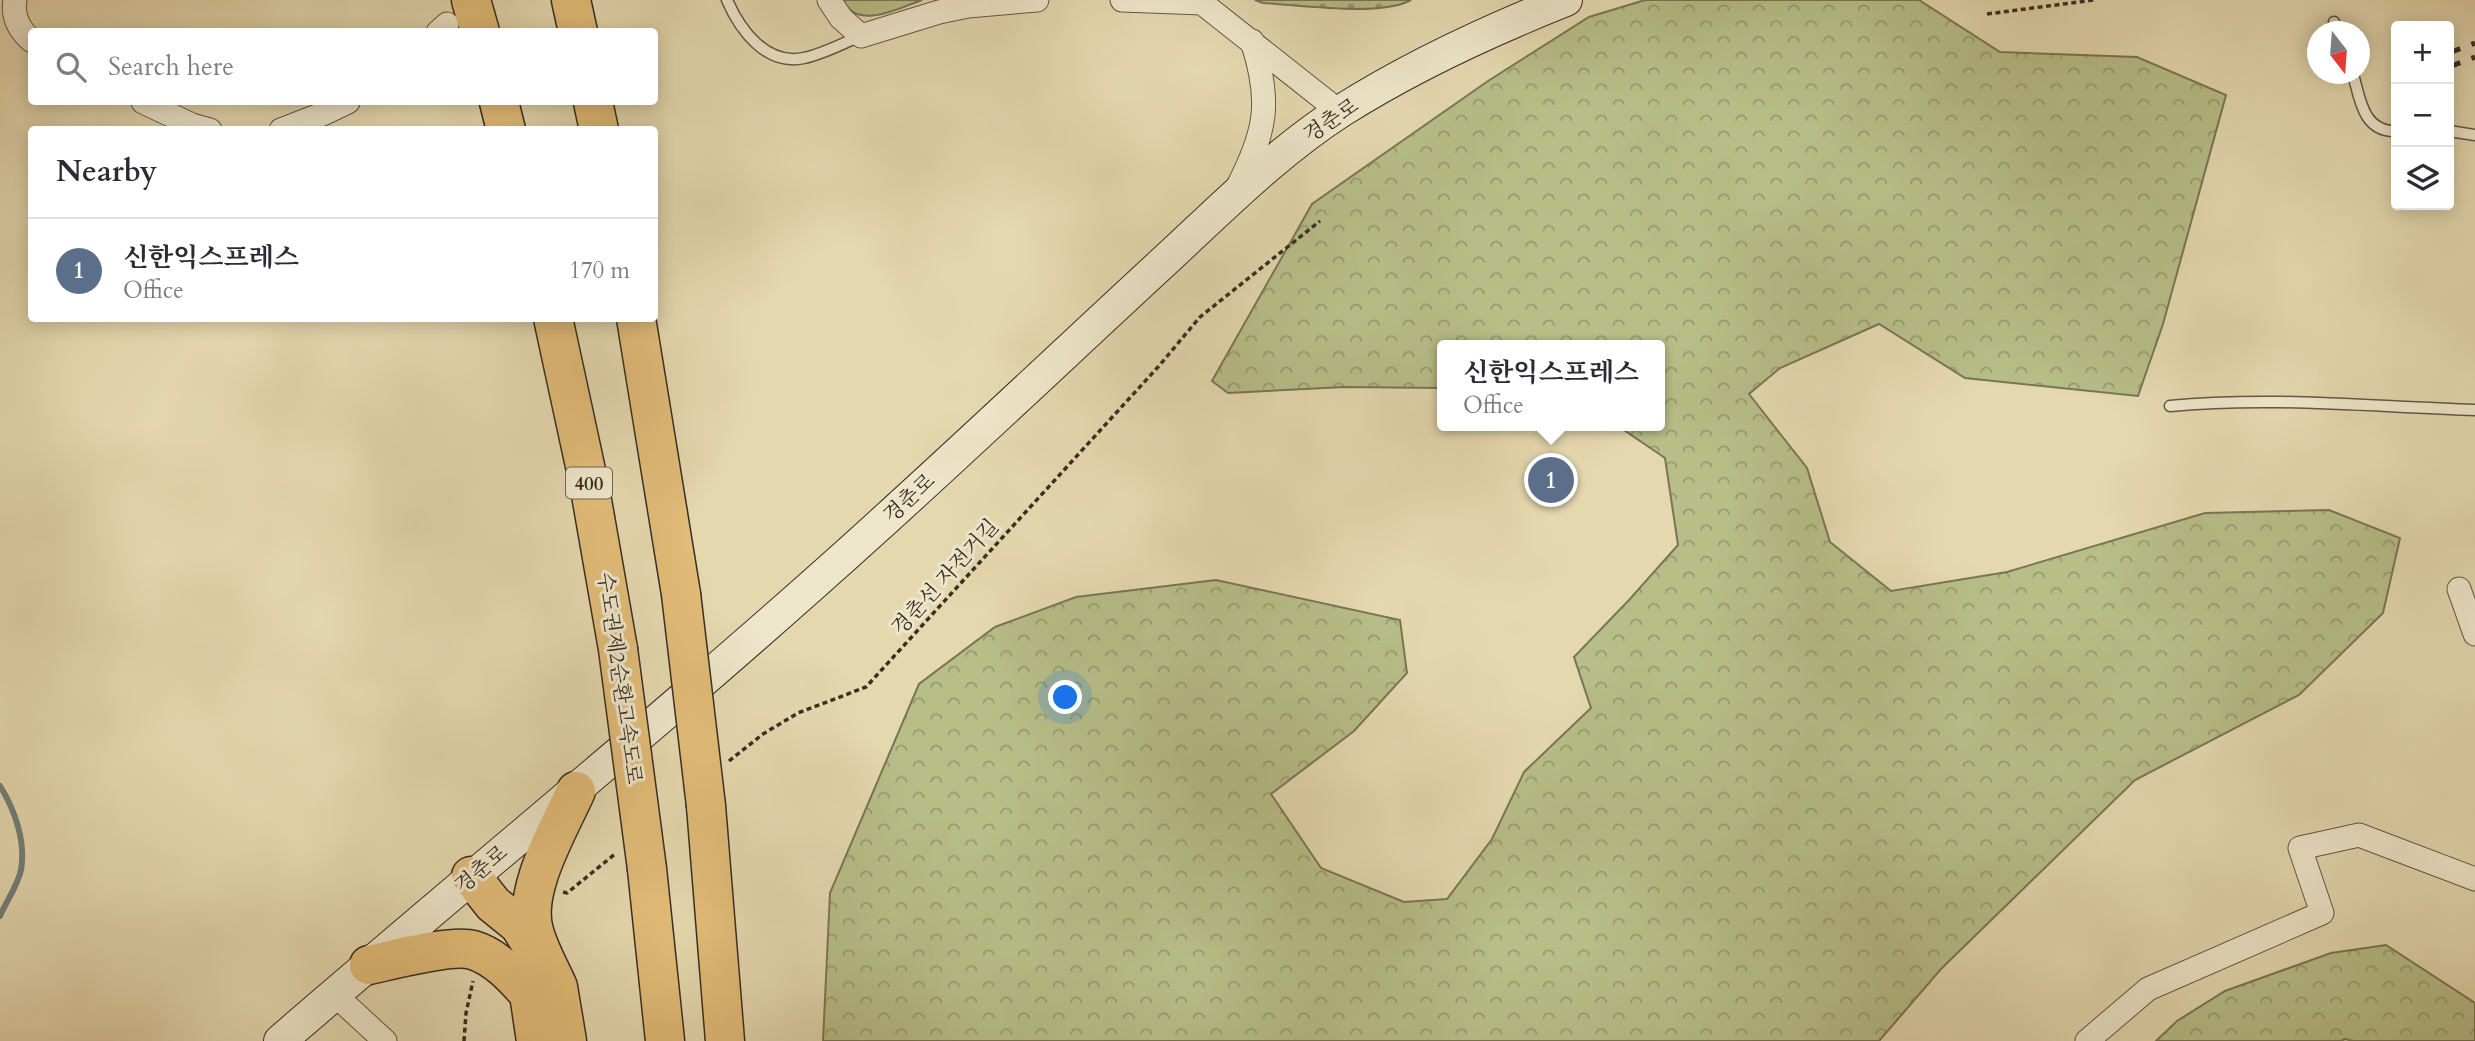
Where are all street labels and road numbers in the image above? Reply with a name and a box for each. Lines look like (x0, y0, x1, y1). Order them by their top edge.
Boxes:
street label: 경춘로 (1298, 91, 1365, 149)
street label: 경춘로 (877, 467, 941, 530)
road number: 400 (566, 468, 612, 498)
street label: 경춘선 자전거길 (885, 513, 1006, 642)
street label: 수도권제2순환고속도로 (590, 570, 649, 786)
street label: 경춘로 (449, 839, 514, 900)

